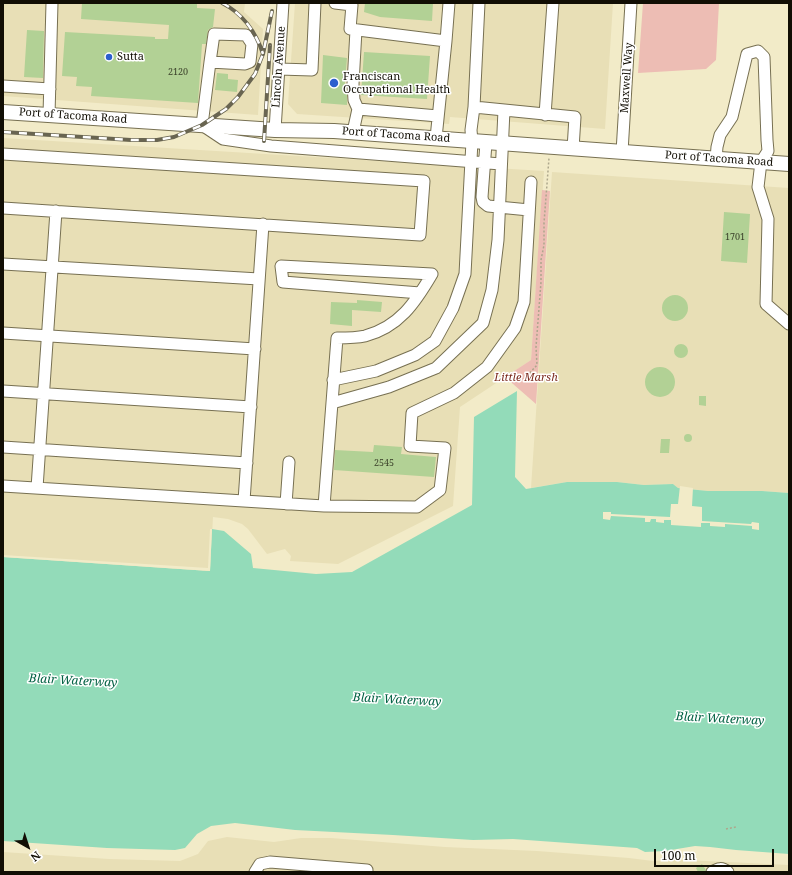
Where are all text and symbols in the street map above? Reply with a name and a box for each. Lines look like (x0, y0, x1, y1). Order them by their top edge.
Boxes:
street label: Lincoln Avenue (270, 26, 288, 108)
street label: Maxwell Way (618, 42, 636, 114)
place label: Sutta (117, 50, 144, 64)
marker: Sutta (104, 52, 114, 62)
house number: 2120 (168, 67, 188, 77)
place label: Franciscan Occupational Health (343, 70, 450, 96)
marker: Franciscan Occupational Health (328, 77, 340, 89)
street label: Port of Tacoma Road (18, 106, 128, 126)
street label: Port of Tacoma Road (341, 125, 451, 145)
street label: Port of Tacoma Road (664, 149, 774, 169)
house number: 1701 (725, 232, 745, 242)
park label: Little Marsh (494, 371, 558, 385)
house number: 2545 (374, 458, 394, 468)
water label: Blair Waterway (28, 671, 118, 691)
water label: Blair Waterway (352, 690, 442, 710)
water label: Blair Waterway (675, 709, 765, 729)
north arrow (8, 827, 48, 867)
scale bar (656, 841, 776, 867)
text: 100 m (661, 847, 696, 864)
text: N (28, 848, 44, 865)

